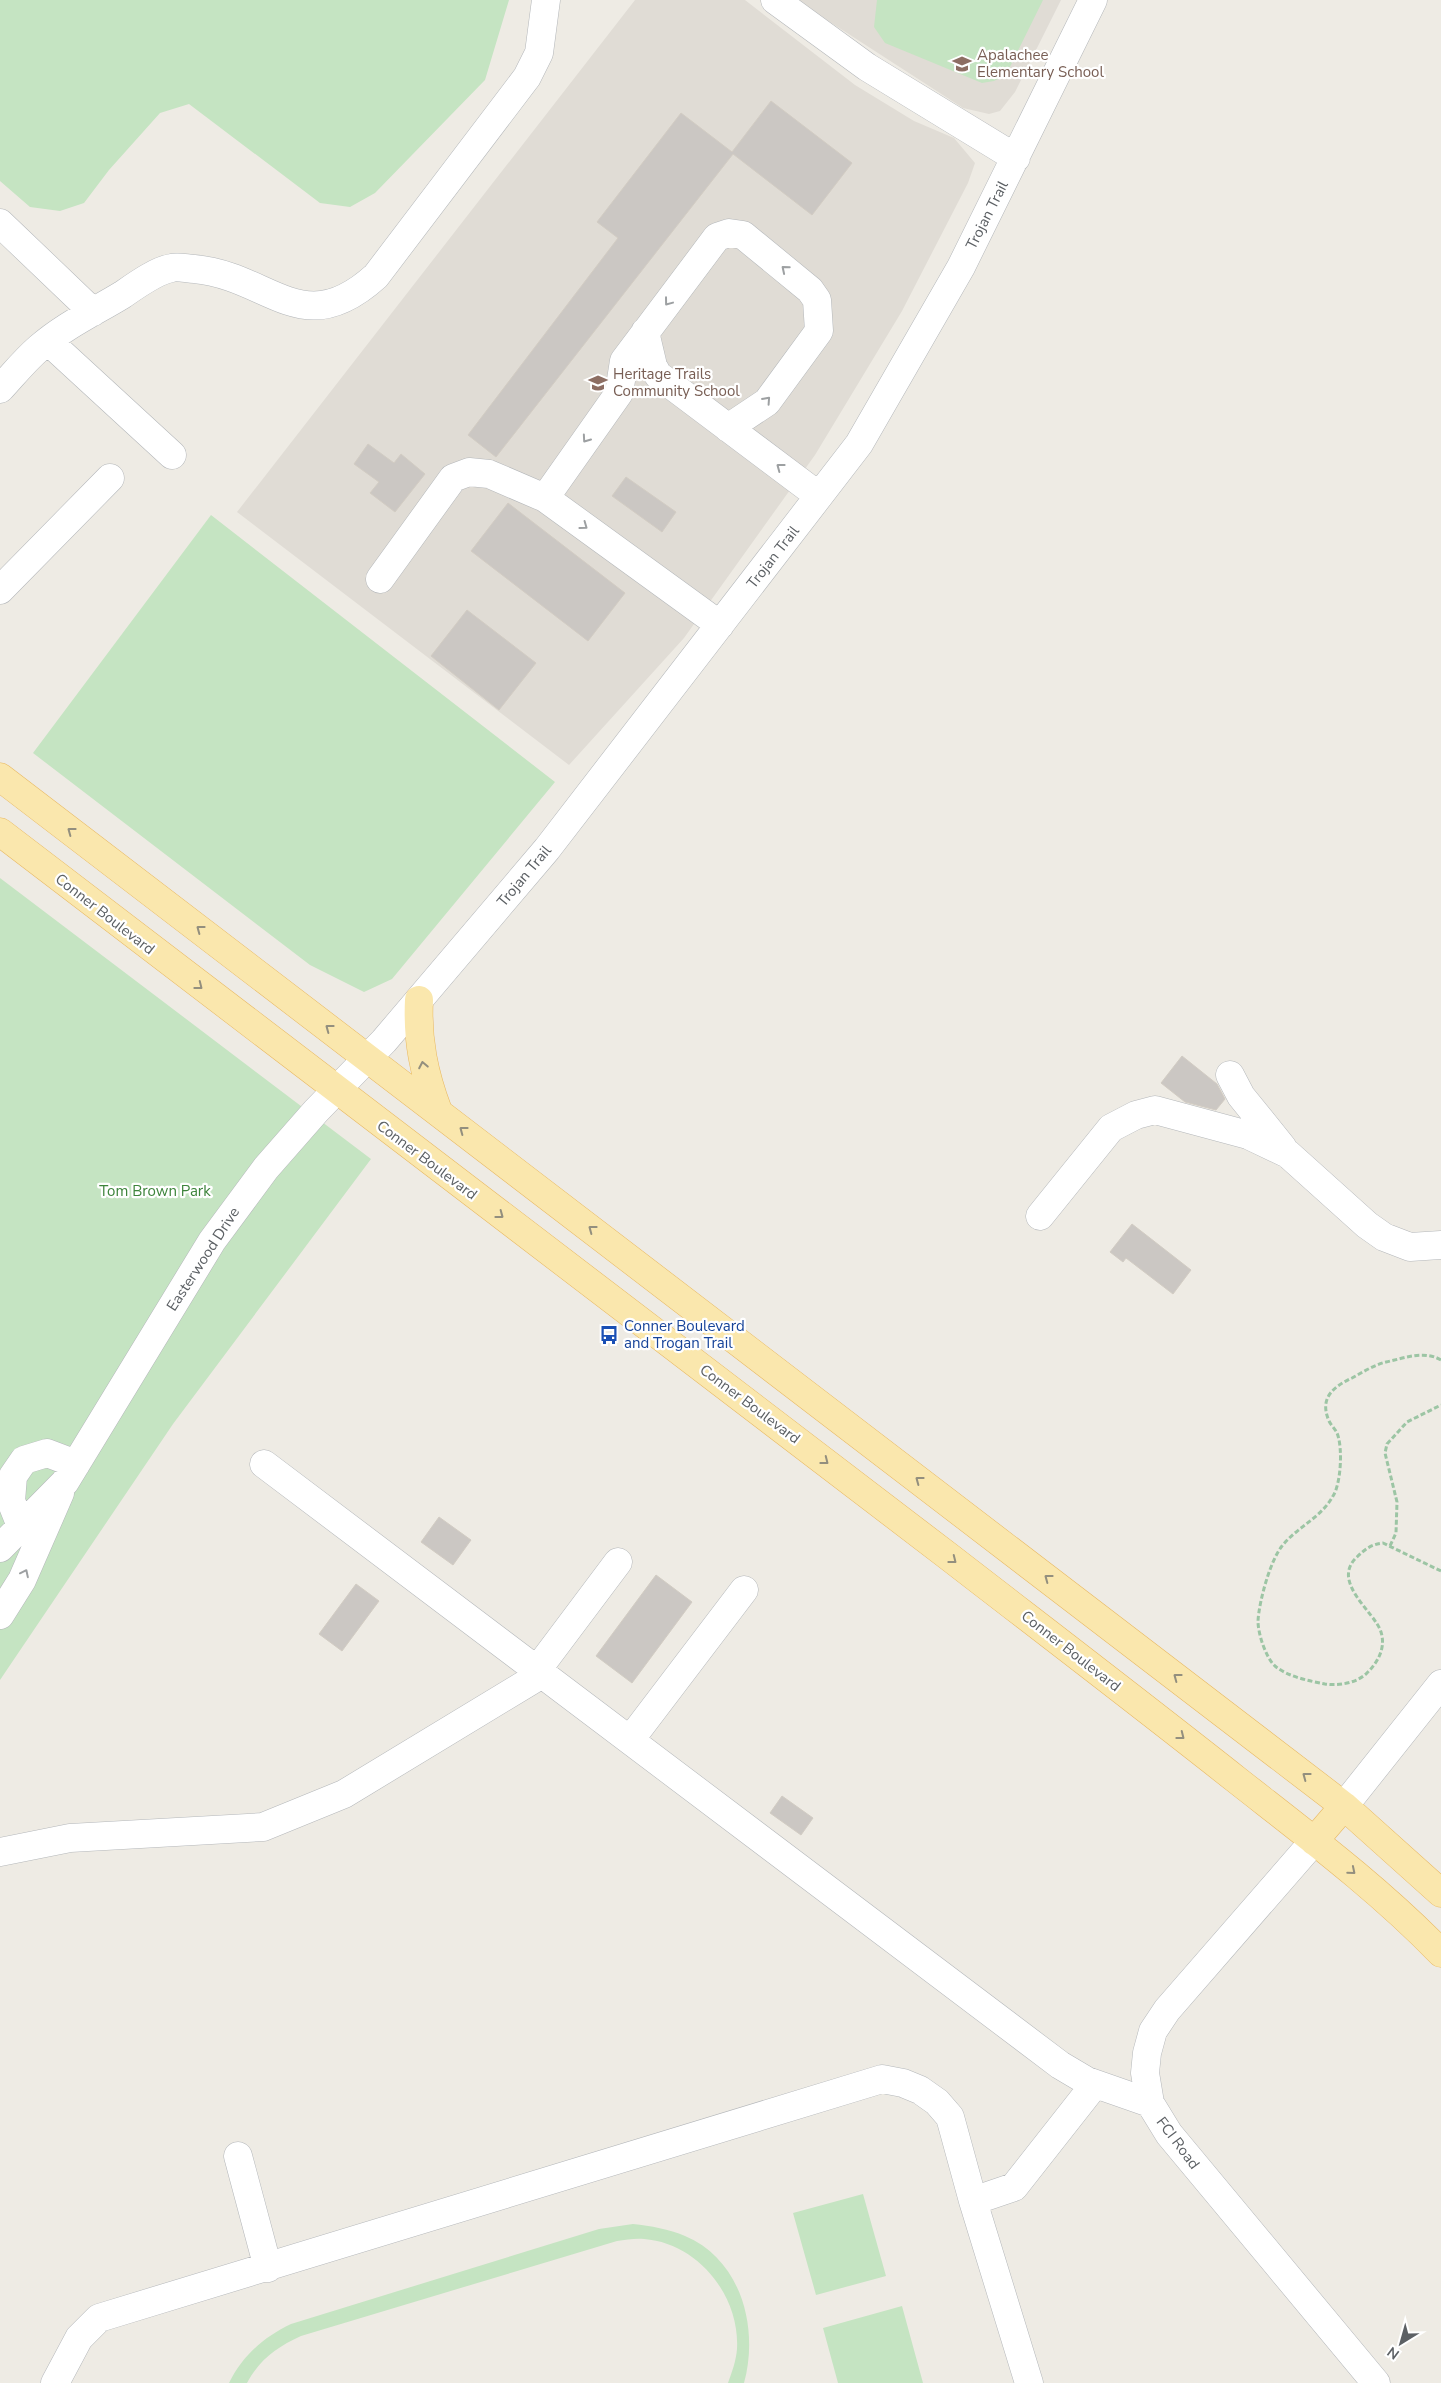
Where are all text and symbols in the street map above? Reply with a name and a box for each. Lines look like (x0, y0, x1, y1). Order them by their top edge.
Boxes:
place label: Apalachee Elementary School (977, 45, 1104, 82)
school or university icon: Apalachee Elementary School (951, 53, 973, 75)
street label: Trojan Trail (961, 177, 1013, 253)
one-way arrow (781, 266, 790, 275)
one-way arrow (665, 296, 674, 306)
place label: Heritage Trails Community School (613, 364, 740, 401)
school or university icon: Heritage Trails Community School (587, 372, 609, 394)
one-way arrow (761, 396, 770, 405)
one-way arrow (583, 433, 592, 443)
one-way arrow (776, 464, 786, 473)
one-way arrow (578, 520, 588, 529)
street label: Trojan Trail (742, 521, 804, 592)
one-way arrow (68, 828, 77, 836)
street label: Trojan Trail (492, 841, 556, 911)
street label: Conner Boulevard (51, 869, 159, 959)
one-way arrow (197, 927, 206, 935)
one-way arrow (193, 980, 202, 988)
one-way arrow (325, 1025, 335, 1034)
one-way arrow (418, 1061, 429, 1069)
street label: Conner Boulevard (373, 1116, 481, 1204)
one-way arrow (459, 1127, 468, 1136)
park label: Tom Brown Park (99, 1181, 211, 1201)
street label: Easterwood Drive (162, 1203, 244, 1315)
one-way arrow (494, 1209, 504, 1218)
one-way arrow (588, 1226, 598, 1235)
place label: Conner Boulevard and Trogan Trail (624, 1316, 745, 1353)
bus stop icon: Conner Boulevard and Trogan Trail (598, 1324, 620, 1346)
street label: Conner Boulevard (696, 1360, 804, 1448)
one-way arrow (819, 1455, 829, 1464)
one-way arrow (916, 1477, 925, 1485)
one-way arrow (947, 1555, 956, 1563)
one-way arrow (19, 1569, 29, 1578)
one-way arrow (1045, 1576, 1054, 1584)
street label: Conner Boulevard (1017, 1606, 1125, 1696)
one-way arrow (1173, 1674, 1183, 1683)
one-way arrow (1175, 1730, 1185, 1739)
one-way arrow (1302, 1773, 1312, 1782)
one-way arrow (1347, 1865, 1356, 1874)
street label: FCI Road (1152, 2113, 1204, 2173)
north arrow (1376, 2318, 1426, 2368)
text: N (1384, 2342, 1403, 2364)

